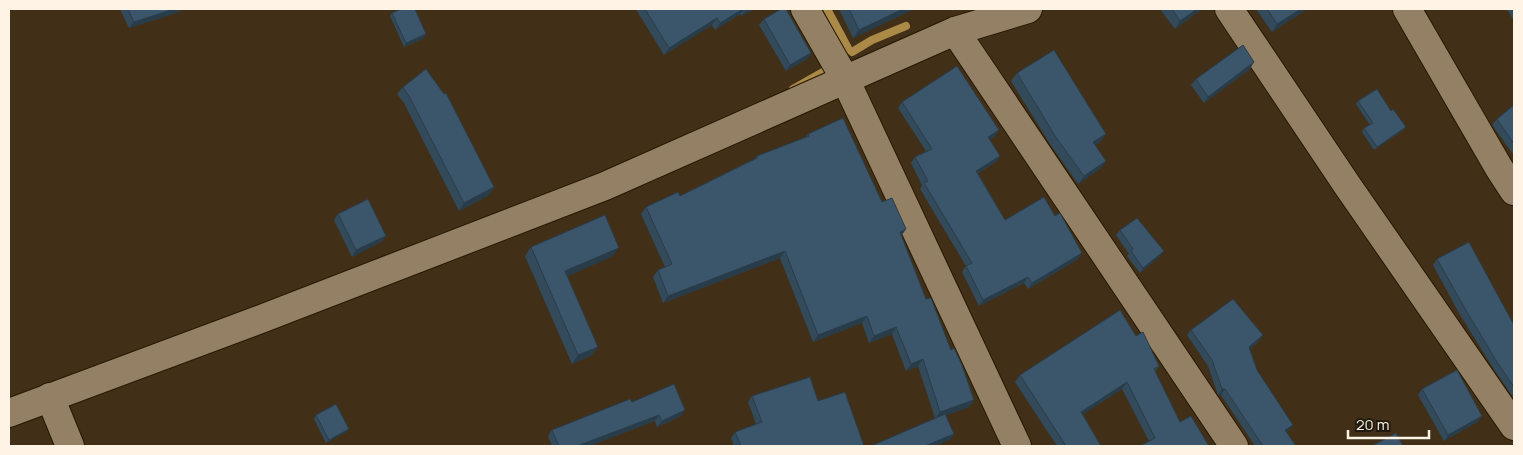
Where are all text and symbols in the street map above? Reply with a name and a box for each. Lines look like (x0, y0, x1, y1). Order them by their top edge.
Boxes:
scale bar (1348, 408, 1429, 440)
text: 20 m (1356, 414, 1389, 435)

